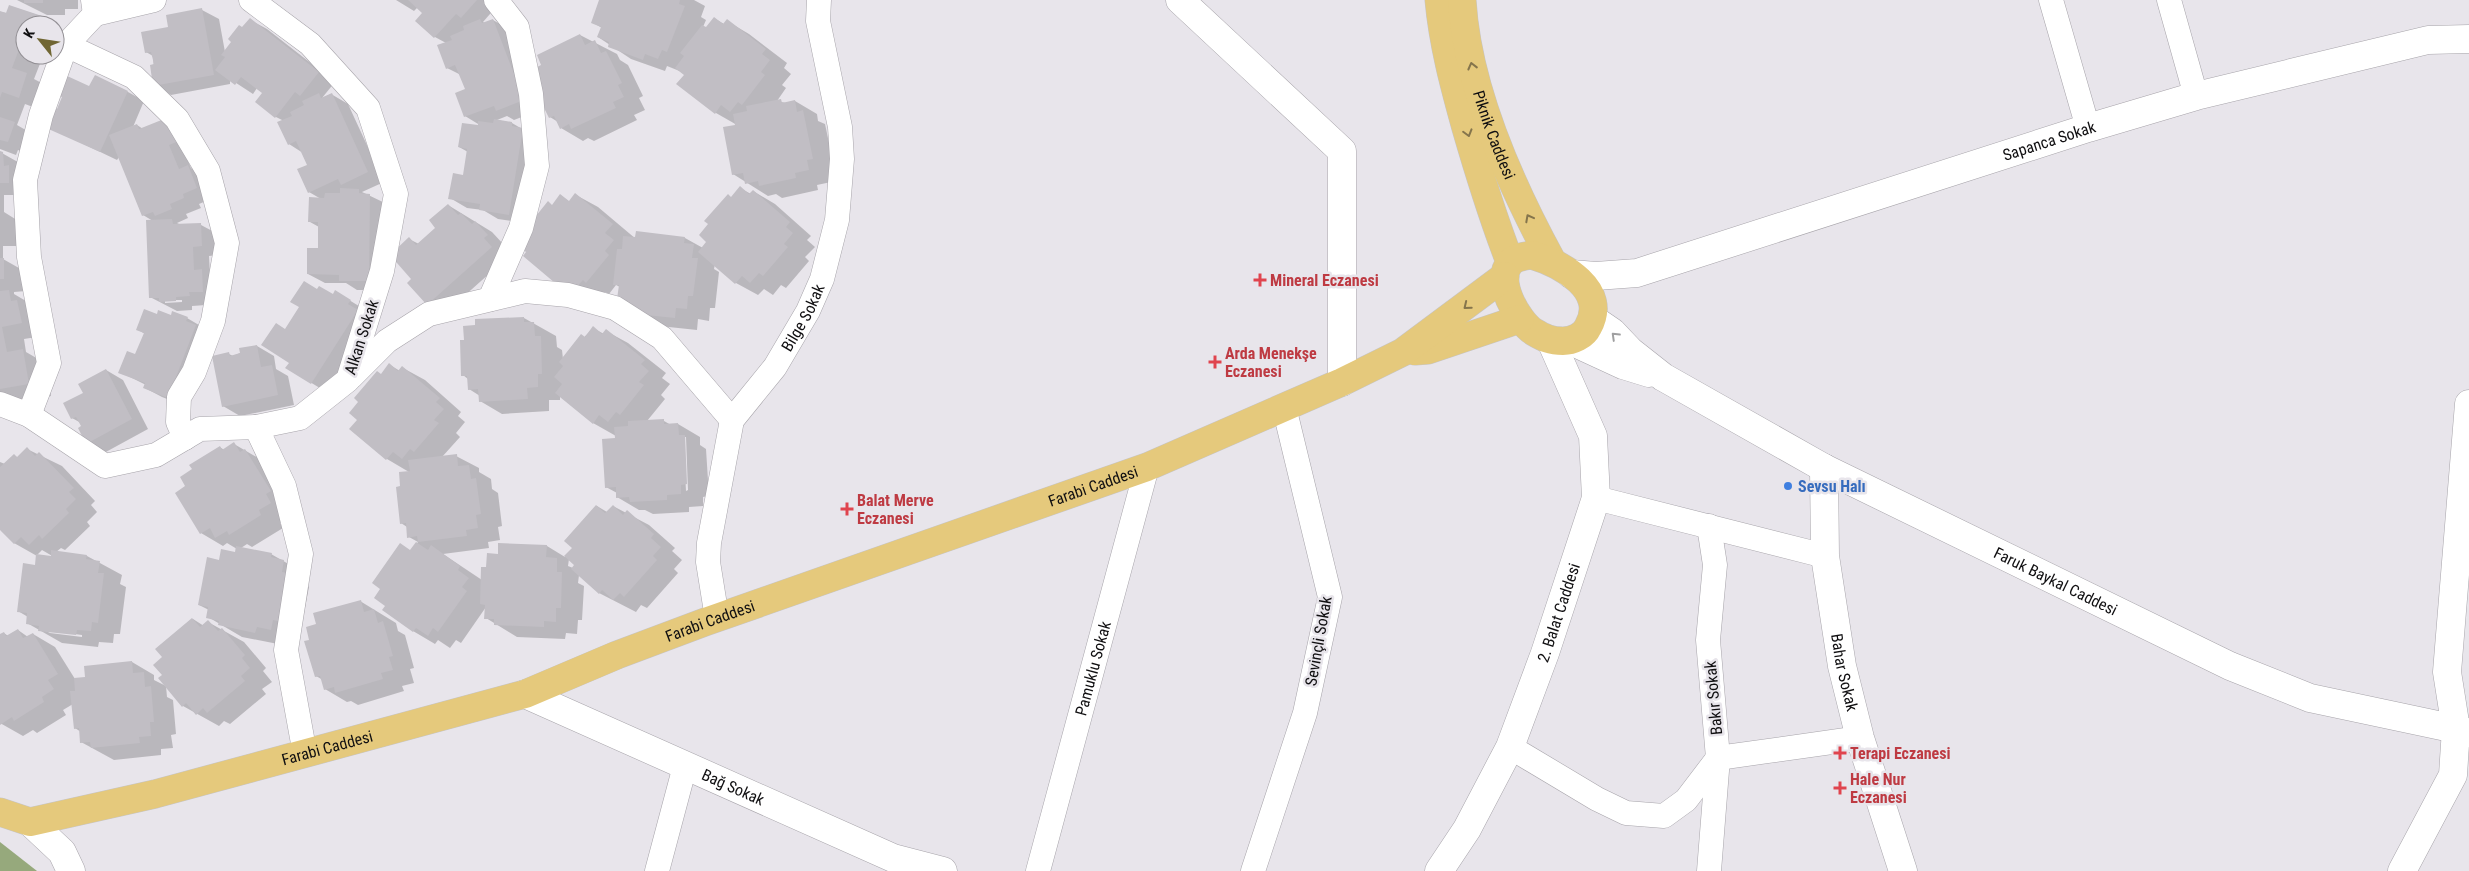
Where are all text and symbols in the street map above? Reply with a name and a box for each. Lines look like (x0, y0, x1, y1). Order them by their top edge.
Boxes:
north arrow (15, 15, 65, 65)
text: K (20, 26, 38, 41)
one-way arrow (1467, 61, 1478, 70)
street label: Piknik Caddesi (1469, 88, 1519, 182)
street label: Sapanca Sokak (2000, 117, 2099, 165)
one-way arrow (1462, 128, 1472, 137)
one-way arrow (1525, 214, 1535, 223)
place label: Mineral Eczanesi (1270, 271, 1379, 290)
marker: Mineral Eczanesi (1254, 274, 1266, 286)
street label: Bilge Sokak (777, 280, 829, 355)
street label: Alkan Sokak (340, 297, 383, 377)
one-way arrow (1463, 300, 1473, 309)
one-way arrow (1612, 333, 1621, 342)
place label: Arda Menekşe Eczanesi (1225, 344, 1317, 381)
marker: Arda Menekşe Eczanesi (1209, 356, 1221, 368)
street label: Farabi Caddesi (1046, 462, 1140, 511)
place label: Sevsu Halı (1798, 477, 1866, 496)
marker: Sevsu Halı (1782, 480, 1794, 492)
place label: Balat Merve Eczanesi (857, 491, 934, 528)
marker: Balat Merve Eczanesi (841, 503, 853, 515)
street label: Faruk Baykal Caddesi (1991, 543, 2120, 620)
street label: 2. Balat Caddesi (1533, 561, 1584, 665)
street label: Sevinçli Sokak (1301, 594, 1336, 687)
street label: Farabi Caddesi (663, 596, 757, 646)
street label: Pamuklu Sokak (1071, 618, 1115, 718)
street label: Bahar Sokak (1827, 632, 1862, 714)
street label: Bakır Sokak (1701, 659, 1726, 736)
street label: Farabi Caddesi (280, 727, 375, 769)
place label: Terapi Eczanesi (1850, 744, 1951, 763)
marker: Terapi Eczanesi (1834, 747, 1846, 759)
street label: Bağ Sokak (699, 765, 768, 810)
place label: Hale Nur Eczanesi (1850, 770, 1907, 807)
marker: Hale Nur Eczanesi (1834, 782, 1846, 794)

